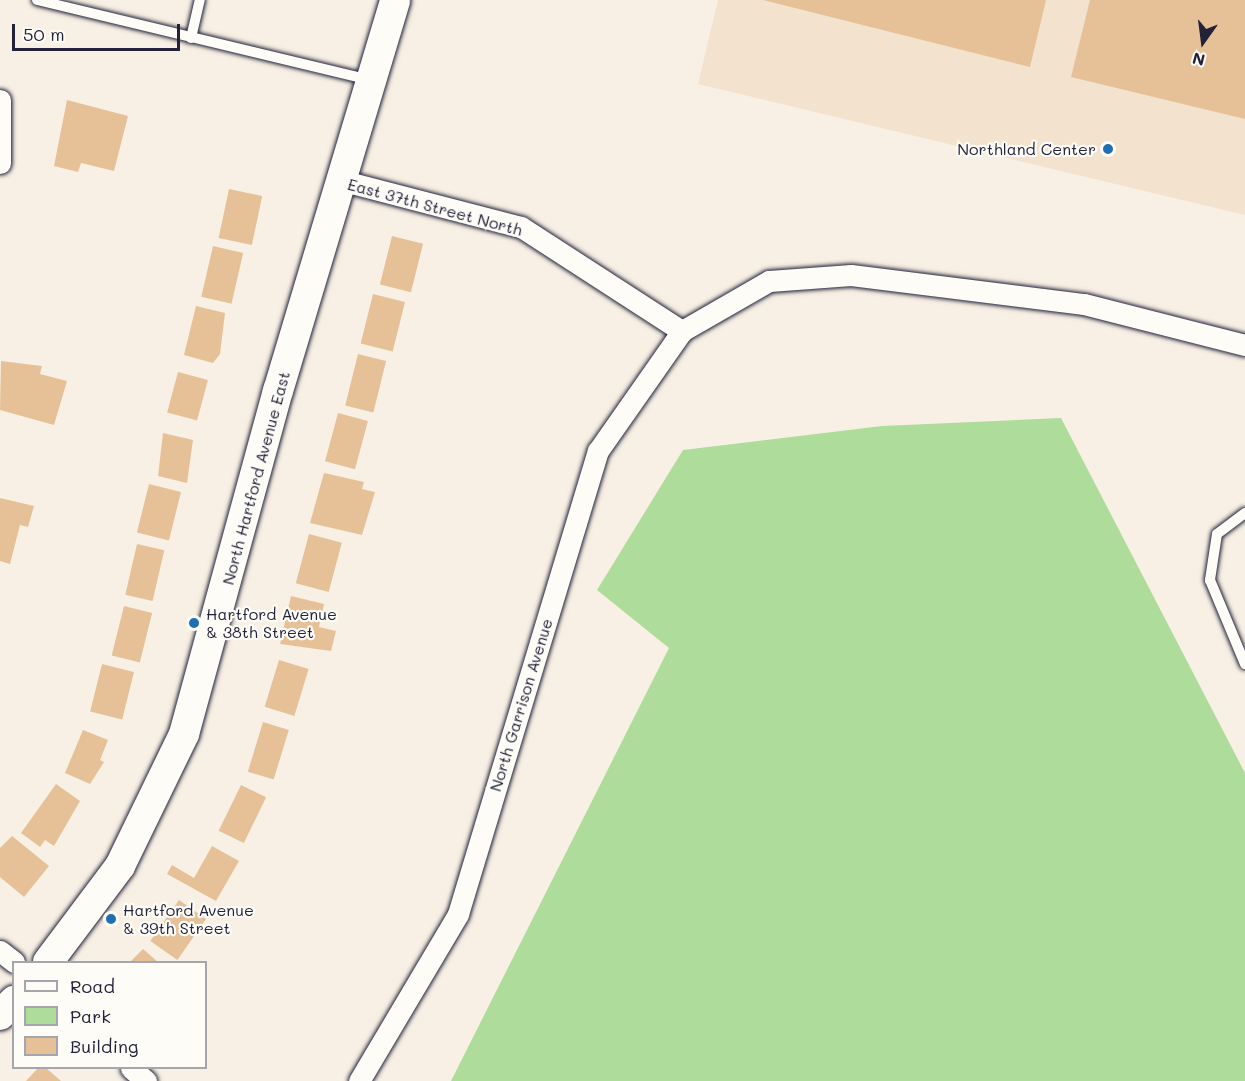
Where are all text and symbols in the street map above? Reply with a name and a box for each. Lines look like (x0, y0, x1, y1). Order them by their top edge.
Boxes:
scale bar (15, 12, 183, 50)
north arrow (1173, 12, 1233, 72)
text: 50 m (23, 22, 65, 46)
text: N (1190, 48, 1207, 72)
place label: Northland Center (957, 139, 1096, 159)
marker: Northland Center (1101, 142, 1115, 156)
street label: East 37th Street North (346, 174, 524, 240)
street label: North Hartford Avenue East (218, 369, 294, 587)
place label: Hartford Avenue & 38th Street (206, 604, 337, 642)
marker: Hartford Avenue & 38th Street (187, 616, 201, 630)
street label: North Garrison Avenue (486, 616, 556, 794)
place label: Hartford Avenue & 39th Street (123, 900, 254, 938)
marker: Hartford Avenue & 39th Street (104, 912, 118, 926)
legend (12, 961, 207, 1069)
text: Road (70, 974, 115, 998)
text: Park (70, 1004, 111, 1028)
text: Building (70, 1034, 138, 1058)

